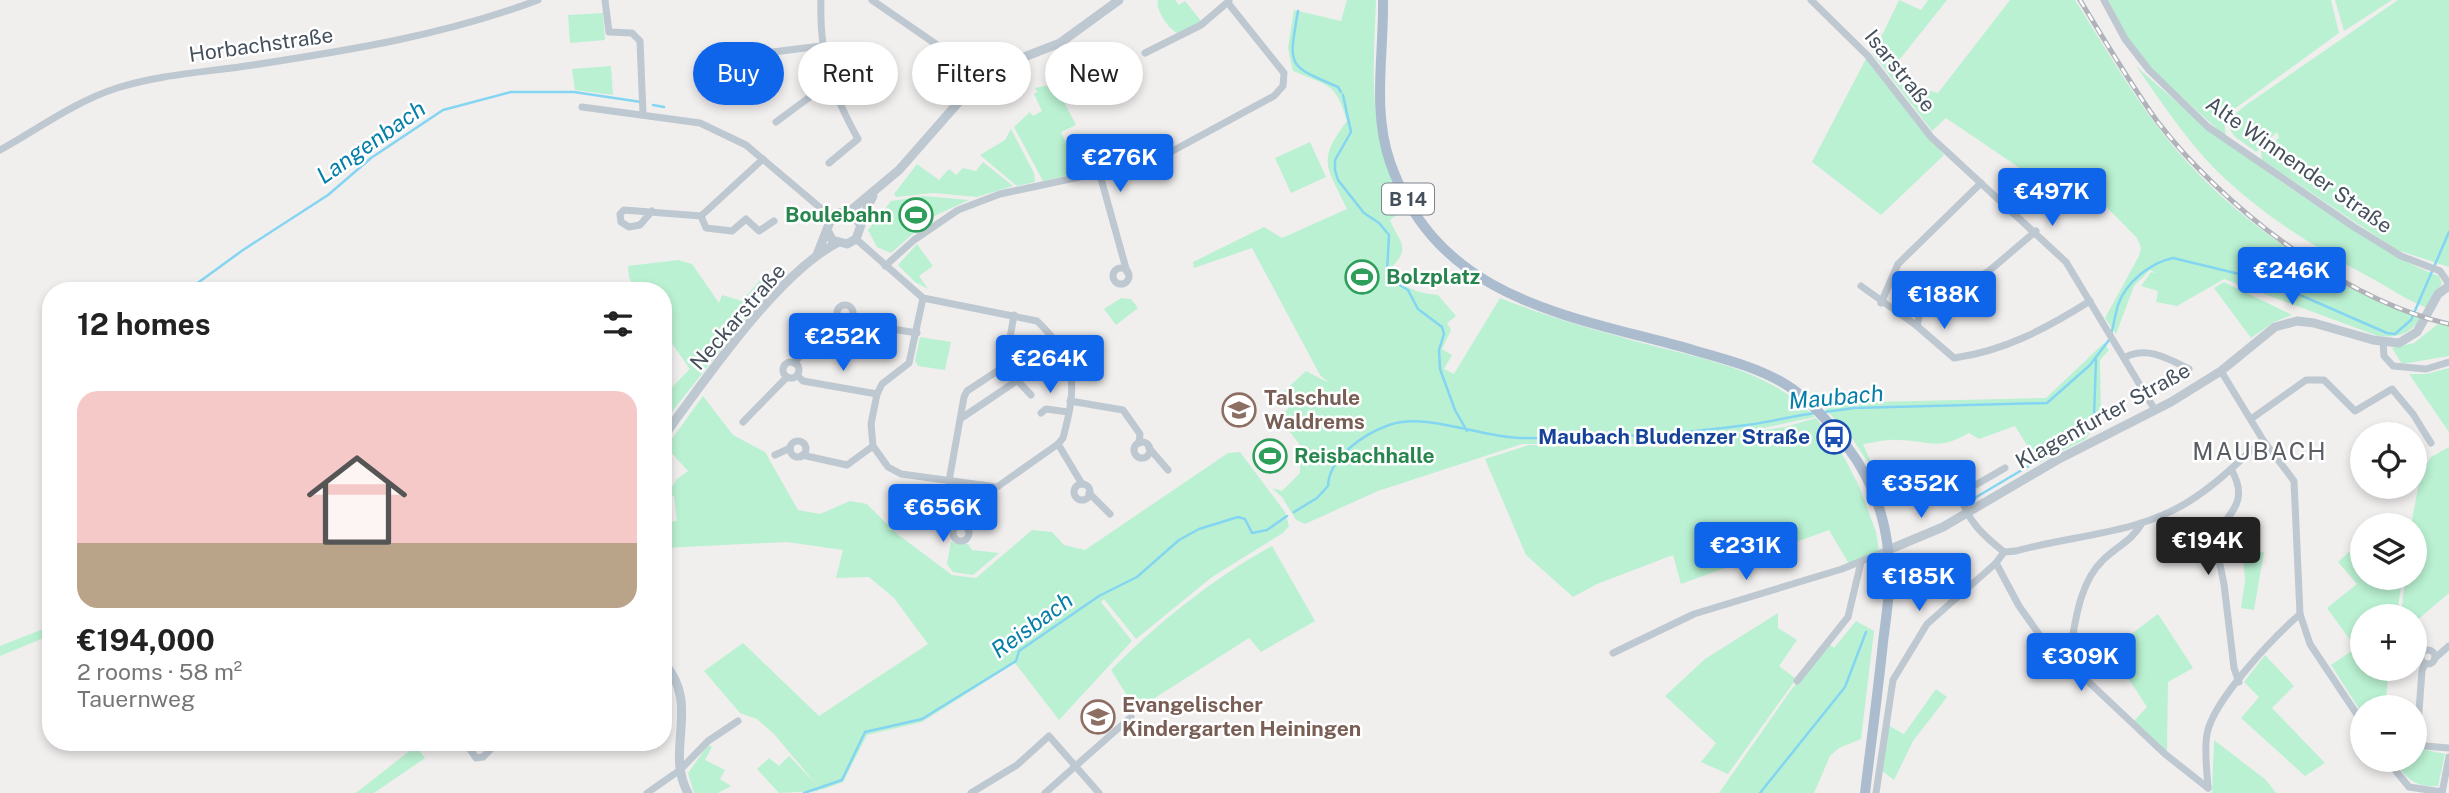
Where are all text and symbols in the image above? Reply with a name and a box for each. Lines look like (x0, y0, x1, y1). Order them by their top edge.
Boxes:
street label: Horbachstraße (187, 22, 335, 67)
street label: Isarstraße (1860, 24, 1941, 117)
chip: Buy (693, 42, 784, 105)
chip: Rent (798, 42, 898, 105)
chip: Filters (912, 42, 1031, 105)
chip: New (1045, 42, 1143, 105)
street label: Alte Winnender Straße (2201, 91, 2397, 238)
water label: Langenbach (311, 94, 430, 189)
pin: €276K (1071, 134, 1169, 194)
text: €276K (1082, 143, 1158, 170)
pin: €497K (2003, 168, 2101, 228)
text: €497K (2014, 177, 2090, 204)
road number: B 14 (1382, 183, 1434, 214)
sports icon: Boulebahn (897, 196, 935, 234)
place label: Boulebahn (785, 202, 892, 227)
pin: €246K (2243, 247, 2341, 307)
text: €246K (2254, 256, 2330, 283)
sports icon: Bolzplatz (1343, 258, 1381, 296)
street label: Neckarstraße (685, 259, 790, 375)
place label: Bolzplatz (1386, 264, 1480, 289)
pin: €188K (1895, 272, 1993, 331)
text: €188K (1908, 280, 1980, 307)
icon: filters (599, 305, 637, 343)
text: 12 homes (77, 306, 211, 342)
pin: €252K (794, 314, 892, 373)
text: €252K (805, 322, 881, 349)
pin: €264K (1001, 336, 1099, 395)
text: €264K (1012, 344, 1088, 371)
street label: Klagenfurter Straße (2011, 357, 2194, 474)
water label: Maubach (1787, 379, 1885, 414)
place label: Talschule Waldrems (1264, 385, 1365, 434)
school or university icon: Talschule Waldrems (1220, 391, 1258, 429)
bus stop icon: Maubach Bludenzer Straße (1815, 418, 1853, 456)
map controls (2350, 422, 2427, 772)
button: locate (2350, 422, 2427, 499)
place label: Maubach Bludenzer Straße (1538, 424, 1810, 449)
icon: home (294, 437, 420, 563)
sports icon: Reisbachhalle (1251, 437, 1289, 475)
district label: MAUBACH (2192, 437, 2328, 465)
place label: Reisbachhalle (1294, 443, 1435, 468)
pin: €352K (1872, 461, 1970, 520)
text: €352K (1883, 469, 1959, 496)
pin: €656K (894, 484, 992, 544)
text: €656K (904, 493, 982, 520)
button: layers (2350, 513, 2427, 590)
pin: €194K (2159, 518, 2257, 577)
pin: €231K (1697, 522, 1795, 582)
text: €194K (2172, 526, 2244, 553)
text: €231K (1710, 531, 1782, 558)
pin: €185K (1870, 554, 1968, 613)
text: €185K (1883, 562, 1955, 589)
water label: Reisbach (986, 586, 1078, 663)
button: + (2350, 604, 2427, 681)
text: €194,000 (77, 622, 215, 658)
pin: €309K (2032, 634, 2130, 693)
text: €309K (2043, 642, 2119, 669)
text: 2 rooms · 58 m² (77, 658, 242, 685)
text: Tauernweg (77, 685, 195, 712)
place label: Evangelischer Kindergarten Heiningen (1122, 692, 1361, 741)
button: − (2350, 695, 2427, 772)
school or university icon: Evangelischer Kindergarten Heiningen (1079, 698, 1117, 736)

